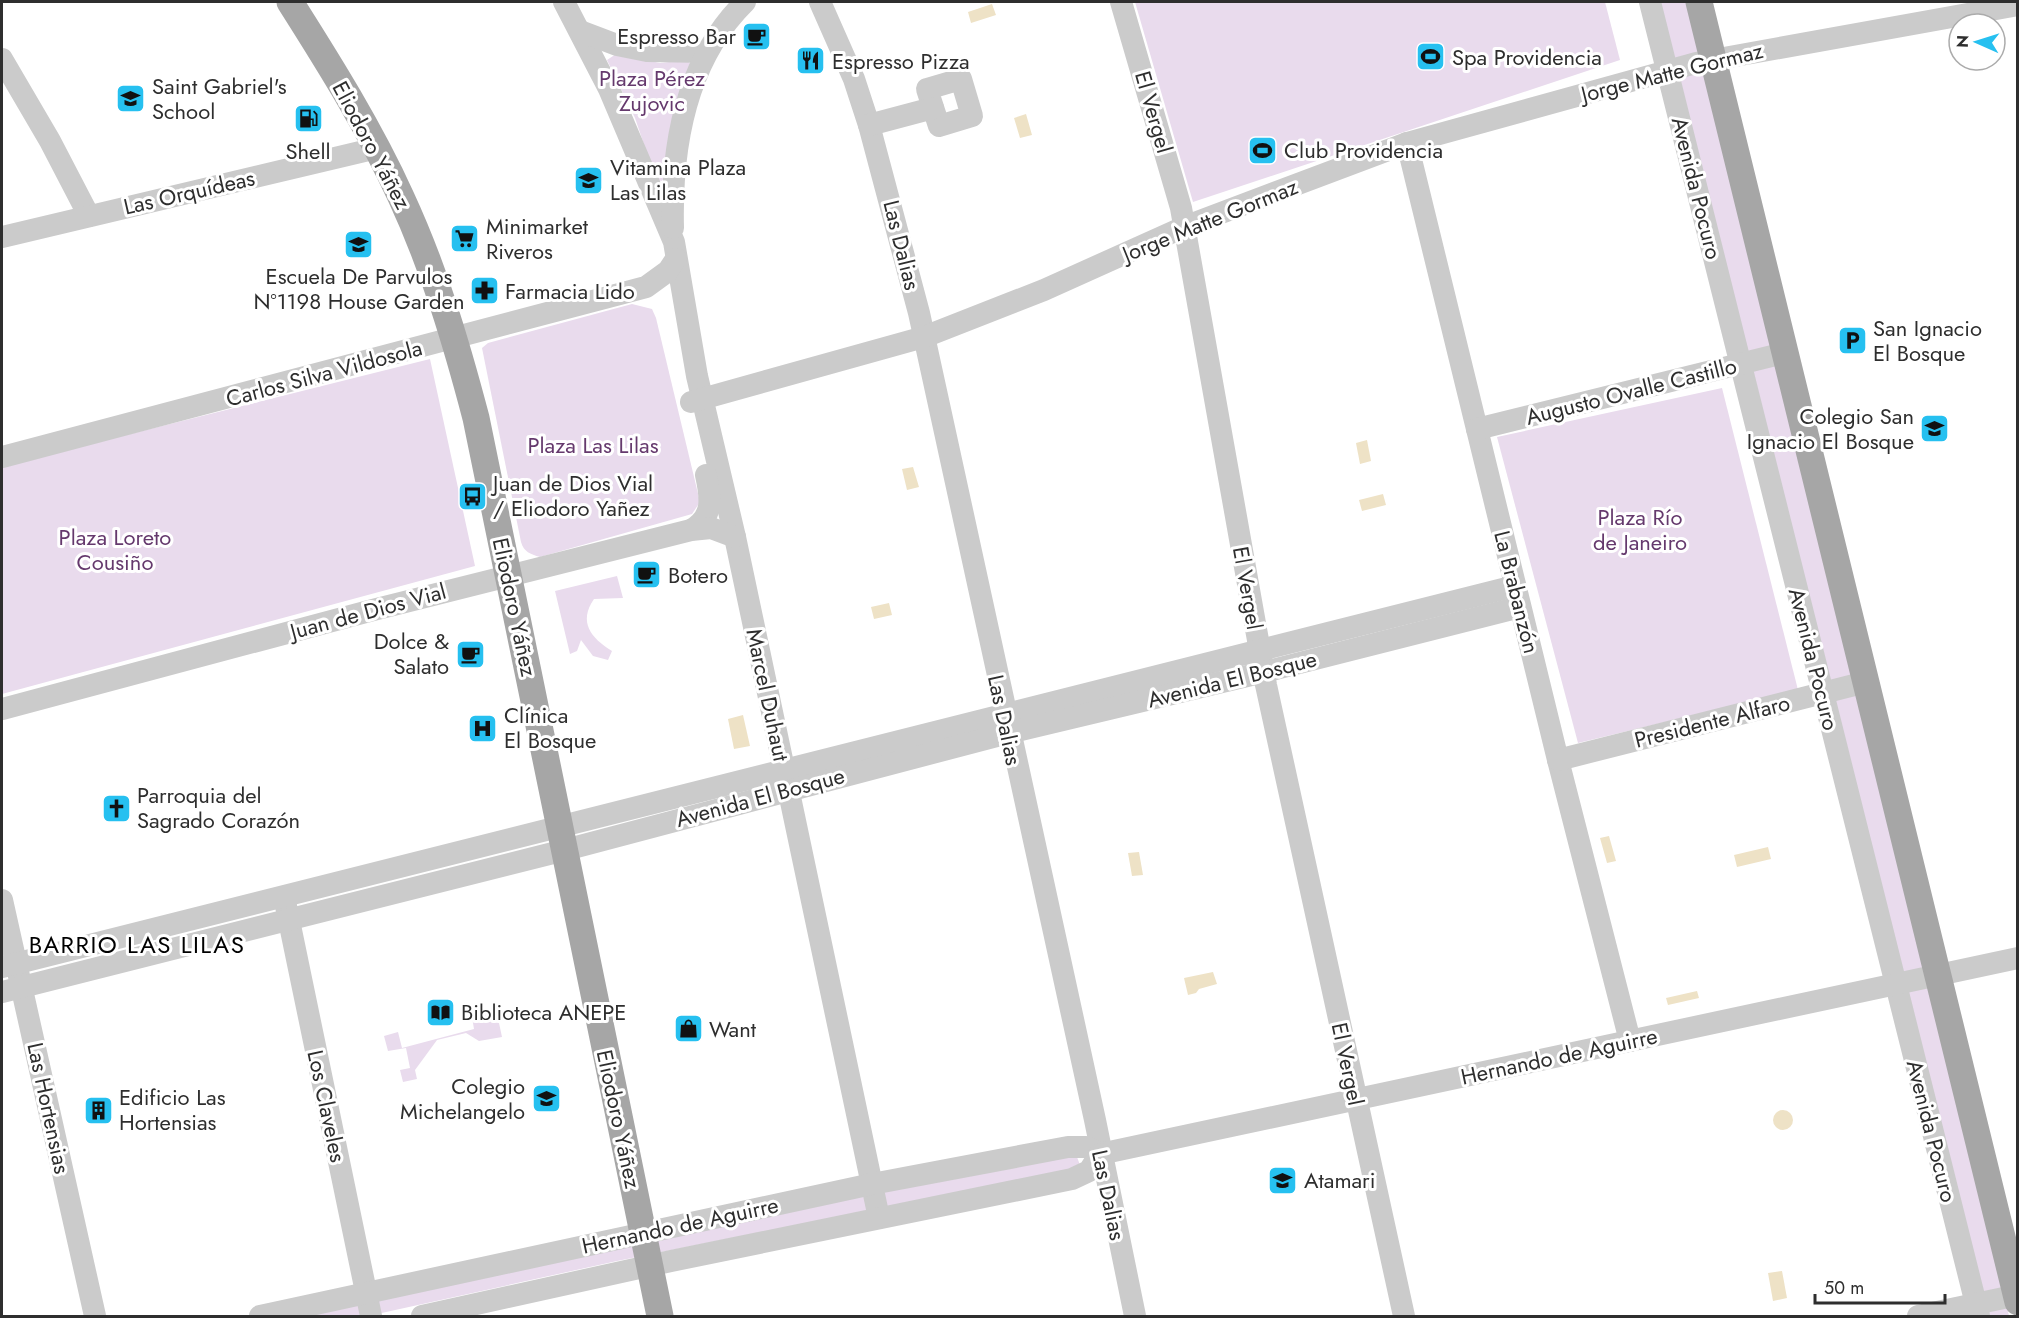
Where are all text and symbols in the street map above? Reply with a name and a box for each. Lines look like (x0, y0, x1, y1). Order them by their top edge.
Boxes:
north arrow (1947, 12, 2007, 72)
place label: Espresso Bar (617, 20, 736, 52)
cafe icon: Espresso Bar (741, 20, 773, 52)
street label: Jorge Matte Gormaz (1575, 34, 1766, 111)
text: N (1951, 34, 1974, 48)
sports icon: Spa Providencia (1415, 41, 1447, 73)
place label: Spa Providencia (1452, 41, 1602, 73)
restaurant icon: Espresso Pizza (795, 45, 827, 77)
place label: Espresso Pizza (832, 45, 970, 77)
park label: Plaza Pérez Zujovic (599, 62, 705, 119)
street label: El Vergel (1127, 67, 1181, 157)
place label: Saint Gabriel's School (152, 70, 287, 127)
street label: Eliodoro Yáñez (325, 75, 419, 215)
school or university icon: Saint Gabriel's School (115, 83, 147, 115)
fuel station icon: Shell (292, 103, 324, 135)
street label: Avenida Pocuro (1664, 113, 1730, 263)
sports icon: Club Providencia (1247, 134, 1279, 166)
place label: Club Providencia (1284, 134, 1443, 166)
place label: Shell (285, 135, 331, 167)
place label: Vitamina Plaza Las Lilas (610, 151, 746, 208)
street label: Las Orquídeas (120, 161, 258, 223)
school or university icon: Vitamina Plaza Las Lilas (573, 164, 605, 196)
street label: Jorge Matte Gormaz (1115, 170, 1302, 271)
street label: Las Dalias (875, 197, 929, 293)
place label: Minimarket Riveros (486, 210, 589, 267)
supermarket icon: Minimarket Riveros (449, 223, 481, 255)
school or university icon: Escuela De Parvulos N°1198 House Garden (343, 228, 375, 260)
place label: Escuela De Parvulos N°1198 House Garden (254, 260, 464, 317)
pharmacy icon: Farmacia Lido (468, 275, 500, 307)
place label: Farmacia Lido (505, 275, 635, 307)
place label: San Ignacio El Bosque (1873, 312, 1982, 369)
parking icon: San Ignacio El Bosque (1836, 325, 1868, 357)
street label: Carlos Silva Vildosola (222, 331, 426, 415)
street label: Augusto Ovalle Castillo (1522, 349, 1740, 433)
place label: Colegio San Ignacio El Bosque (1747, 400, 1914, 457)
school or university icon: Colegio San Ignacio El Bosque (1919, 413, 1951, 445)
park label: Plaza Las Lilas (527, 429, 659, 461)
place label: Juan de Dios Vial / Eliodoro Yañez (490, 467, 653, 524)
bus stop icon: Juan de Dios Vial / Eliodoro Yañez (456, 480, 488, 512)
park label: Plaza Río de Janeiro (1593, 501, 1687, 558)
park label: Plaza Loreto Cousiño (59, 521, 171, 578)
street label: La Brabanzón (1486, 527, 1548, 657)
street label: Eliodoro Yáñez (485, 535, 545, 679)
street label: El Vergel (1225, 544, 1271, 632)
cafe icon: Botero (631, 559, 663, 591)
place label: Botero (668, 559, 728, 591)
street label: Juan de Dios Vial (284, 575, 449, 648)
street label: Avenida Pocuro (1781, 584, 1847, 734)
place label: Dolce & Salato (374, 625, 449, 682)
street label: Marcel Duhaut (738, 626, 798, 765)
cafe icon: Dolce & Salato (454, 638, 486, 670)
street label: Avenida El Bosque (1144, 642, 1320, 716)
street label: Las Dalias (980, 672, 1030, 768)
street label: Presidente Alfaro (1631, 686, 1793, 756)
place label: Clínica El Bosque (504, 699, 596, 756)
hospital icon: Clínica El Bosque (467, 712, 499, 744)
street label: Avenida El Bosque (672, 759, 848, 835)
place label: Parroquia del Sagrado Corazón (137, 779, 300, 836)
church icon: Parroquia del Sagrado Corazón (100, 792, 132, 824)
district label: BARRIO LAS LILAS (29, 927, 245, 962)
library icon: Biblioteca ANEPE (424, 996, 456, 1028)
place label: Biblioteca ANEPE (461, 996, 626, 1028)
shop icon: Want (672, 1013, 704, 1045)
place label: Want (709, 1013, 757, 1045)
street label: El Vergel (1324, 1020, 1372, 1108)
street label: Hernando de Aguirre (1458, 1020, 1660, 1092)
street label: Las Hortensias (19, 1039, 79, 1177)
street label: Los Claveles (300, 1047, 355, 1165)
street label: Eliodoro Yáñez (589, 1047, 649, 1191)
street label: Avenida Pocuro (1899, 1056, 1965, 1206)
place label: Colegio Michelangelo (400, 1070, 525, 1127)
place label: Edificio Las Hortensias (119, 1081, 226, 1138)
school or university icon: Colegio Michelangelo (530, 1083, 562, 1115)
building icon: Edificio Las Hortensias (82, 1094, 114, 1126)
street label: Las Dalias (1084, 1147, 1134, 1243)
school or university icon: Atamari (1267, 1164, 1299, 1196)
place label: Atamari (1304, 1164, 1375, 1196)
street label: Hernando de Aguirre (579, 1189, 781, 1261)
scale bar (1815, 1267, 1946, 1305)
text: 50 m (1824, 1275, 1864, 1301)

